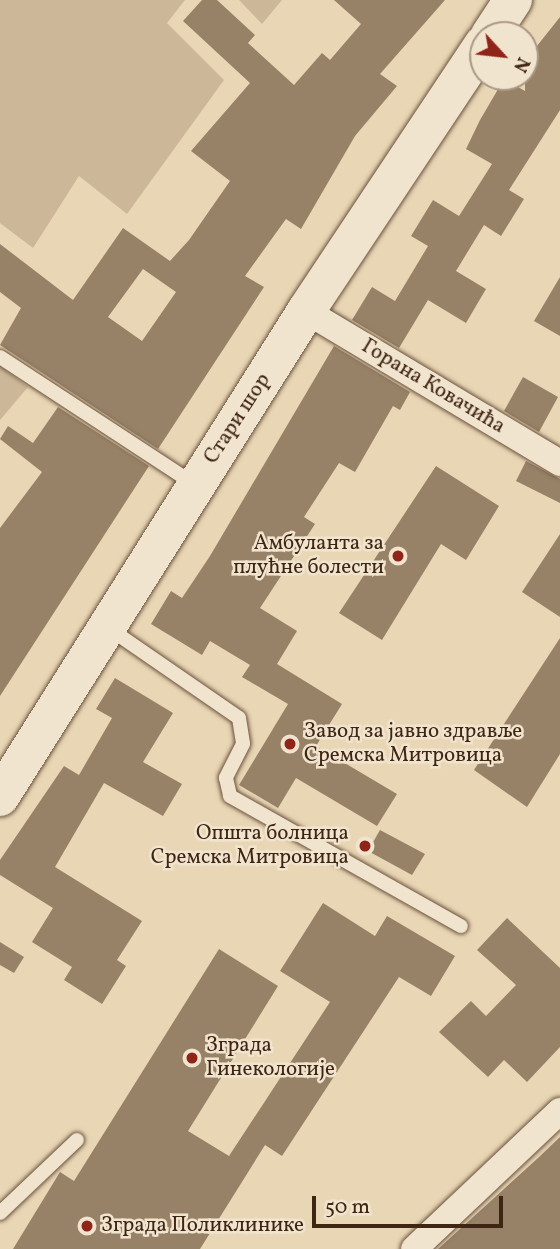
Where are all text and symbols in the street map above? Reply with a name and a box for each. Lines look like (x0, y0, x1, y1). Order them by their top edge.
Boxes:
north arrow (469, 21, 539, 91)
text: N (506, 53, 536, 77)
street label: Горана Ковачића (357, 334, 509, 440)
street label: Стари шор (199, 369, 277, 469)
place label: Амбуланта за плућне болести (233, 531, 384, 581)
marker: Амбуланта за плућне болести (390, 548, 406, 564)
place label: Завод за јавно здравље Сремска Митровица (304, 719, 522, 769)
marker: Завод за јавно здравље Сремска Митровица (282, 736, 298, 752)
place label: Општа болница Сремска Митровица (151, 821, 349, 871)
marker: Општа болница Сремска Митровица (355, 836, 375, 856)
place label: Зграда Гинекологије (206, 1033, 335, 1083)
marker: Зграда Гинекологије (184, 1050, 200, 1066)
scale bar (315, 1182, 506, 1226)
text: 50 m (325, 1193, 370, 1222)
place label: Зграда Поликлинике (101, 1213, 304, 1239)
marker: Зграда Поликлинике (79, 1218, 95, 1234)

